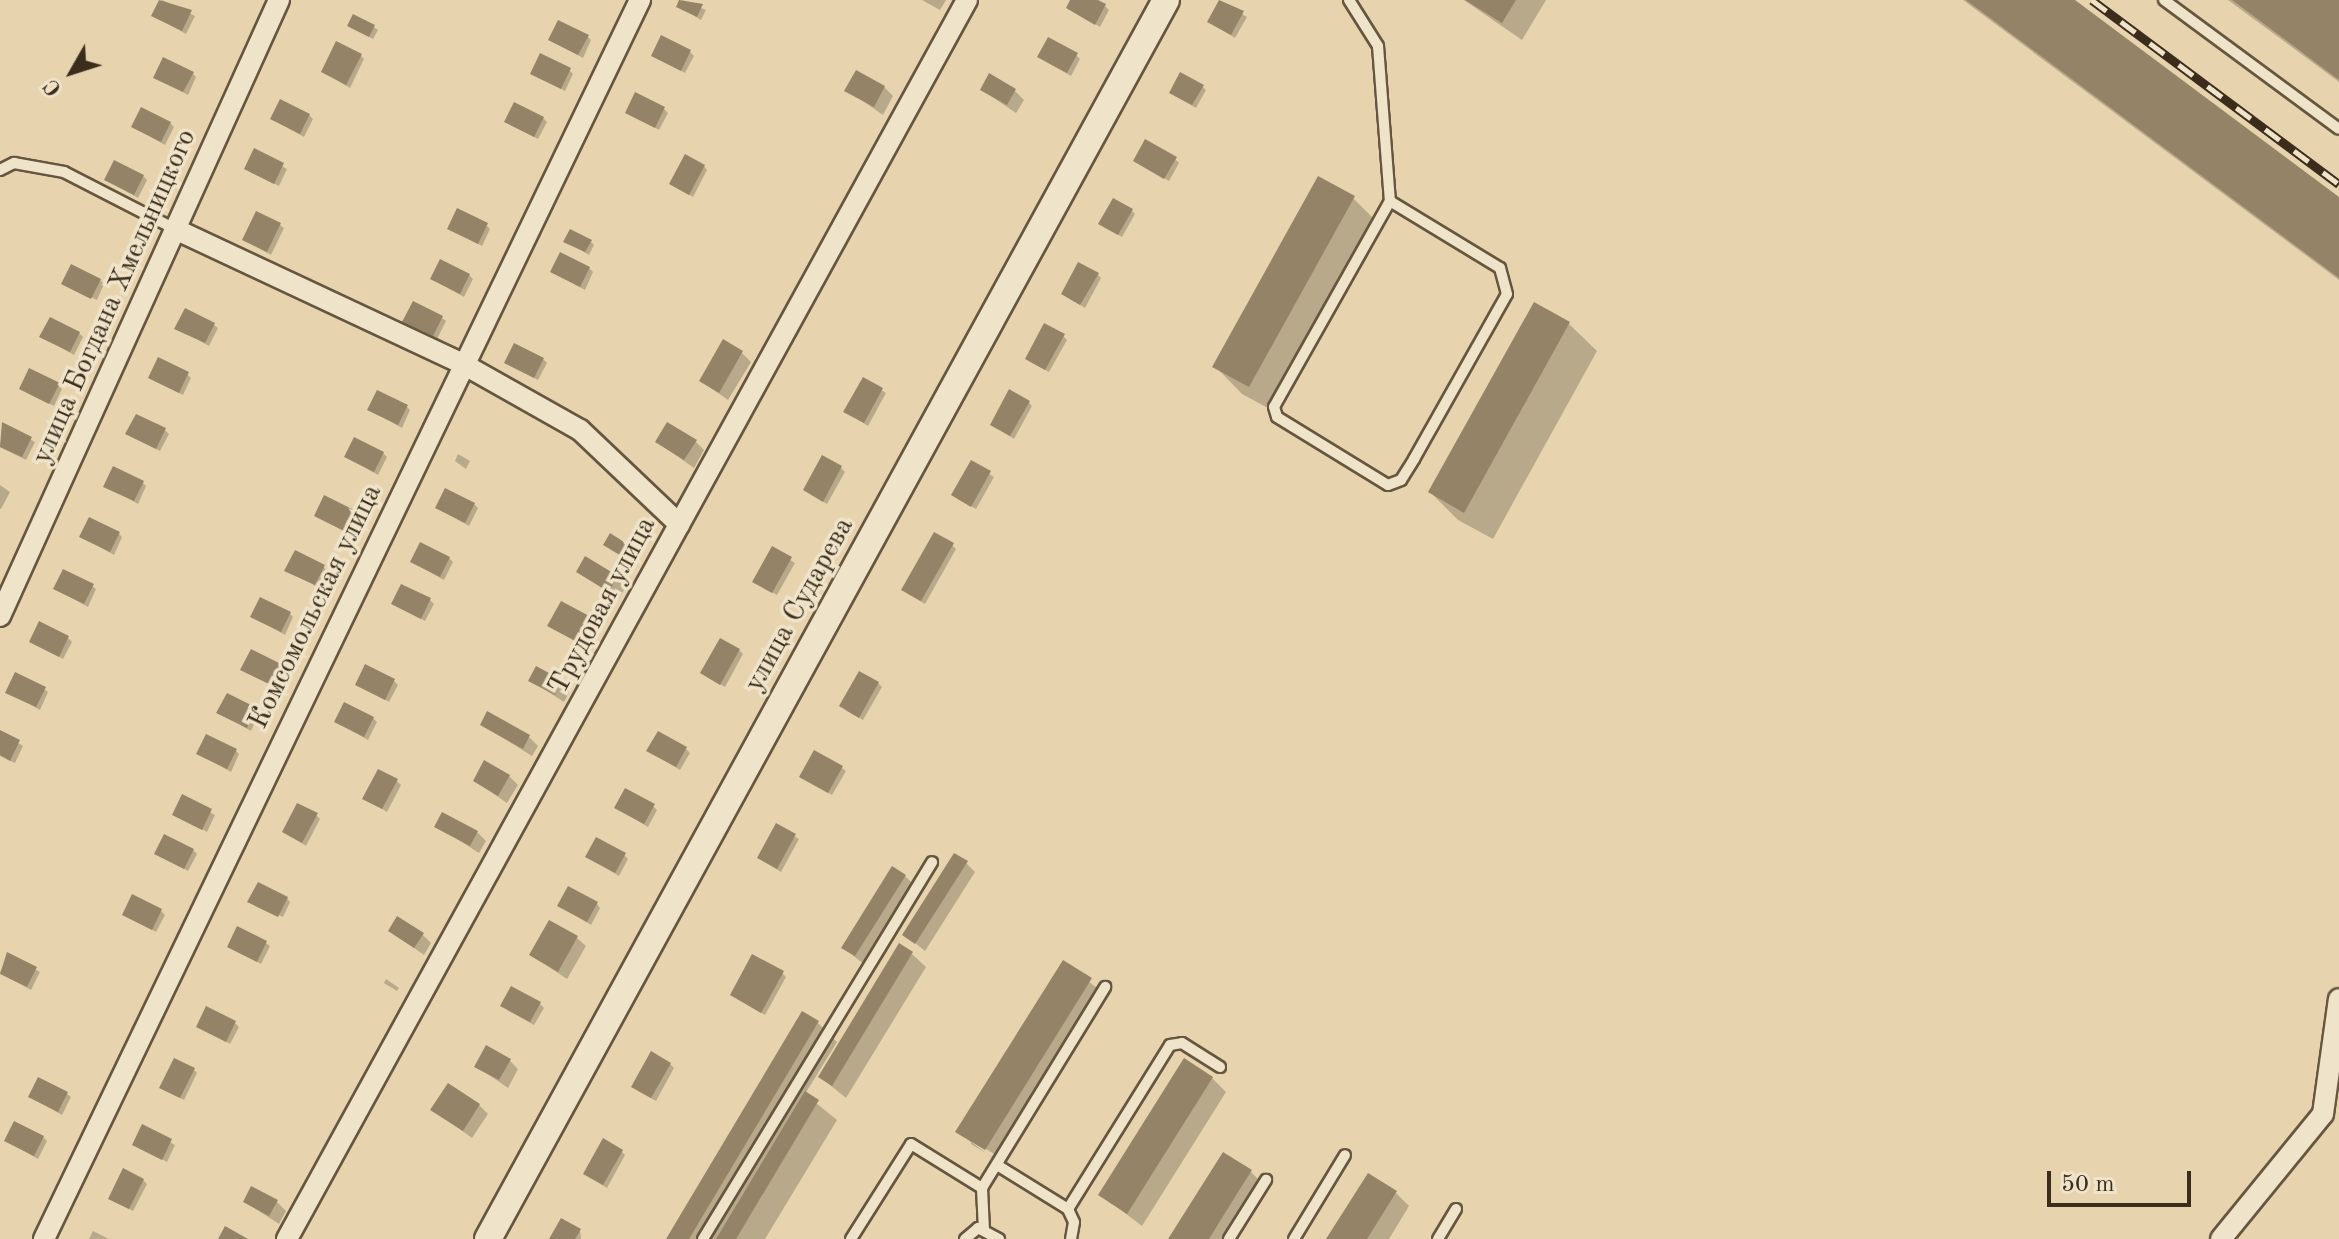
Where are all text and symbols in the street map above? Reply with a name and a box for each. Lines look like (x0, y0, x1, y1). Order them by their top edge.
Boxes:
north arrow (32, 32, 112, 112)
text: С (40, 75, 66, 100)
street label: улица Богдана Хмельницкого (26, 124, 204, 470)
street label: Комсомольская улица (242, 479, 390, 735)
street label: Трудовая улица (542, 511, 664, 701)
street label: улица Сударева (738, 512, 862, 698)
scale bar (2051, 1155, 2195, 1205)
text: 50 m (2061, 1173, 2115, 1197)

